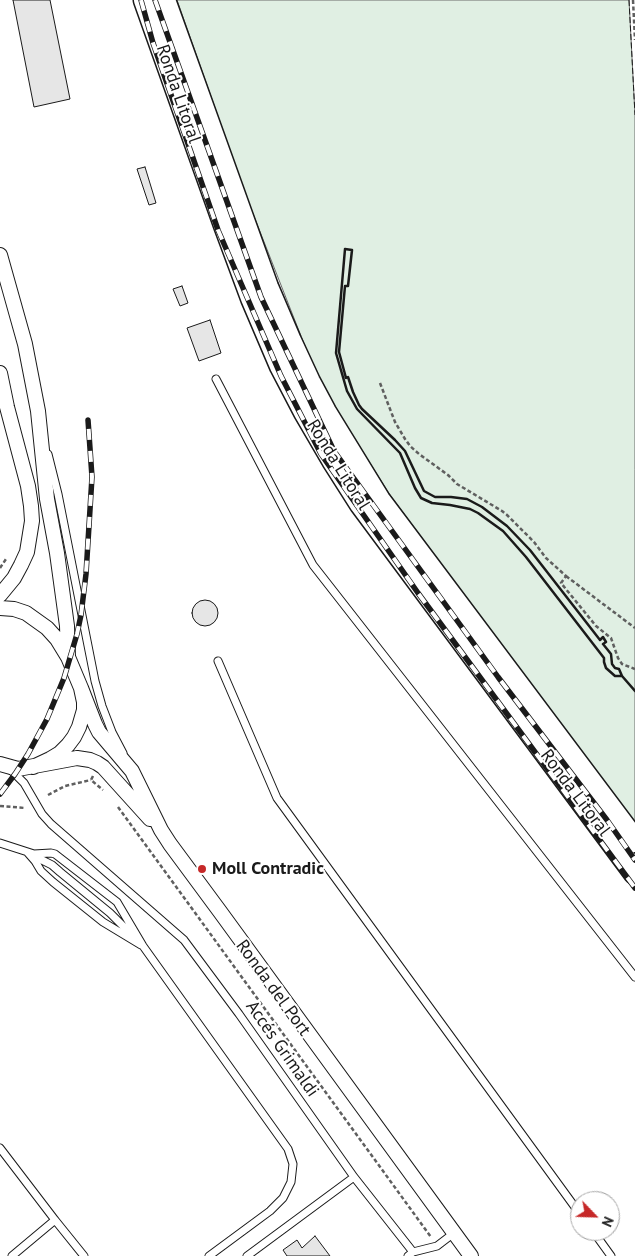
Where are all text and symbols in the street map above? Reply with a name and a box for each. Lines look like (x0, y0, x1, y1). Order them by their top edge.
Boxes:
street label: Ronda Litoral (151, 42, 205, 146)
street label: Ronda Litoral (302, 416, 374, 514)
street label: Ronda Litoral (535, 745, 615, 841)
place label: Moll Contradic (212, 858, 324, 880)
marker: Moll Contradic (196, 863, 208, 875)
street label: Ronda del Port (231, 936, 315, 1040)
street label: Accés Grimaldi (241, 997, 323, 1101)
north arrow (570, 1191, 620, 1241)
text: N (598, 1214, 618, 1230)

